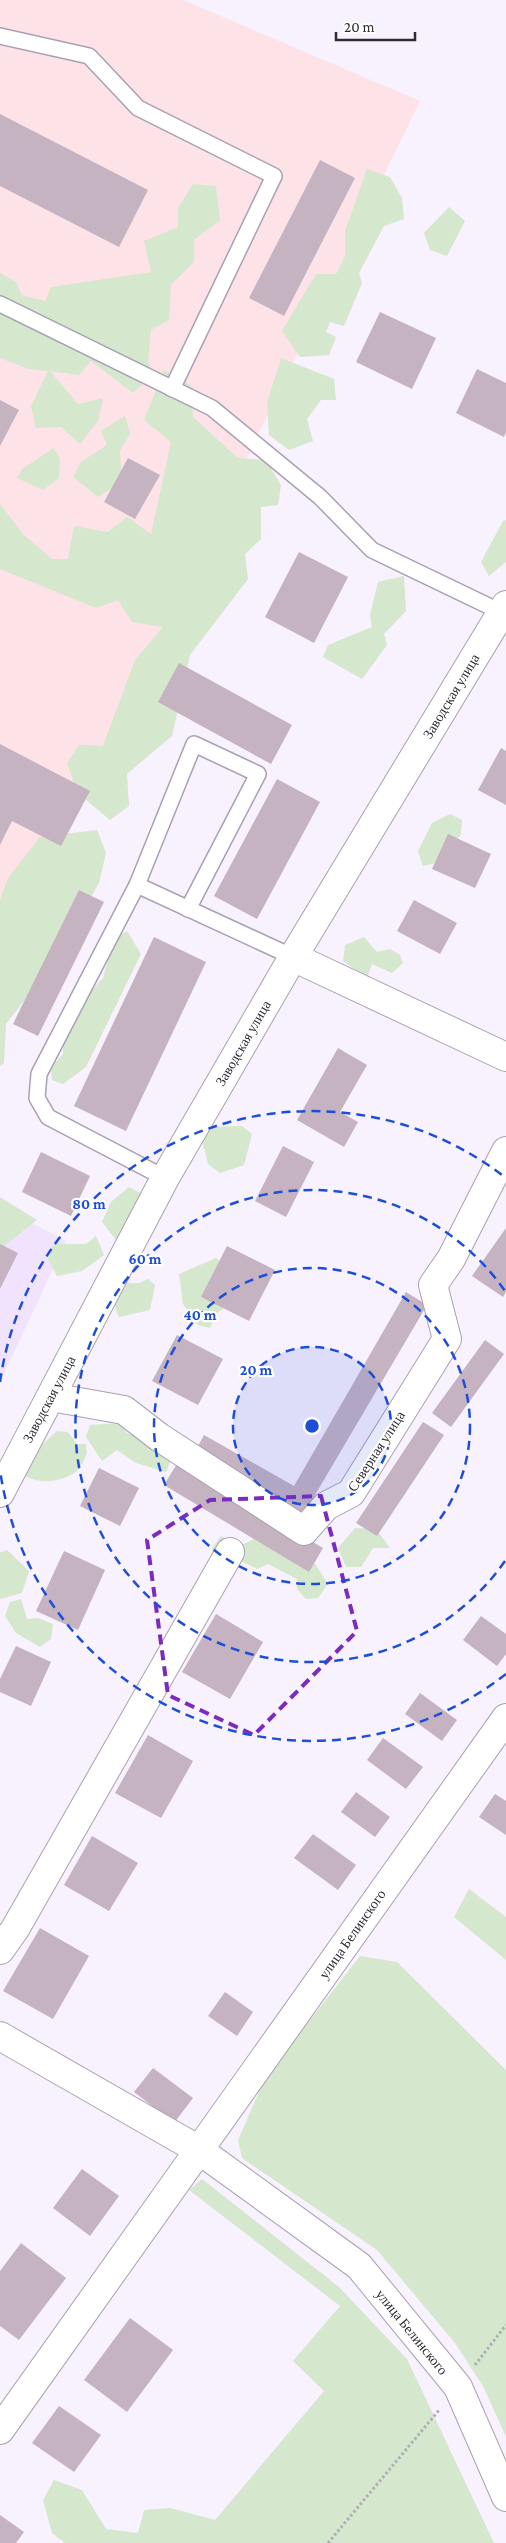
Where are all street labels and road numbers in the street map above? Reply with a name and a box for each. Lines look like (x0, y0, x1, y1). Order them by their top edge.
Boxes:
street label: Заводская улица (419, 650, 483, 741)
street label: Заводская улица (212, 997, 274, 1089)
street label: Заводская улица (19, 1352, 79, 1445)
street label: Северная улица (344, 1407, 408, 1494)
street label: улица Белинского (315, 1886, 389, 1982)
street label: улица Белинского (373, 2286, 451, 2378)

